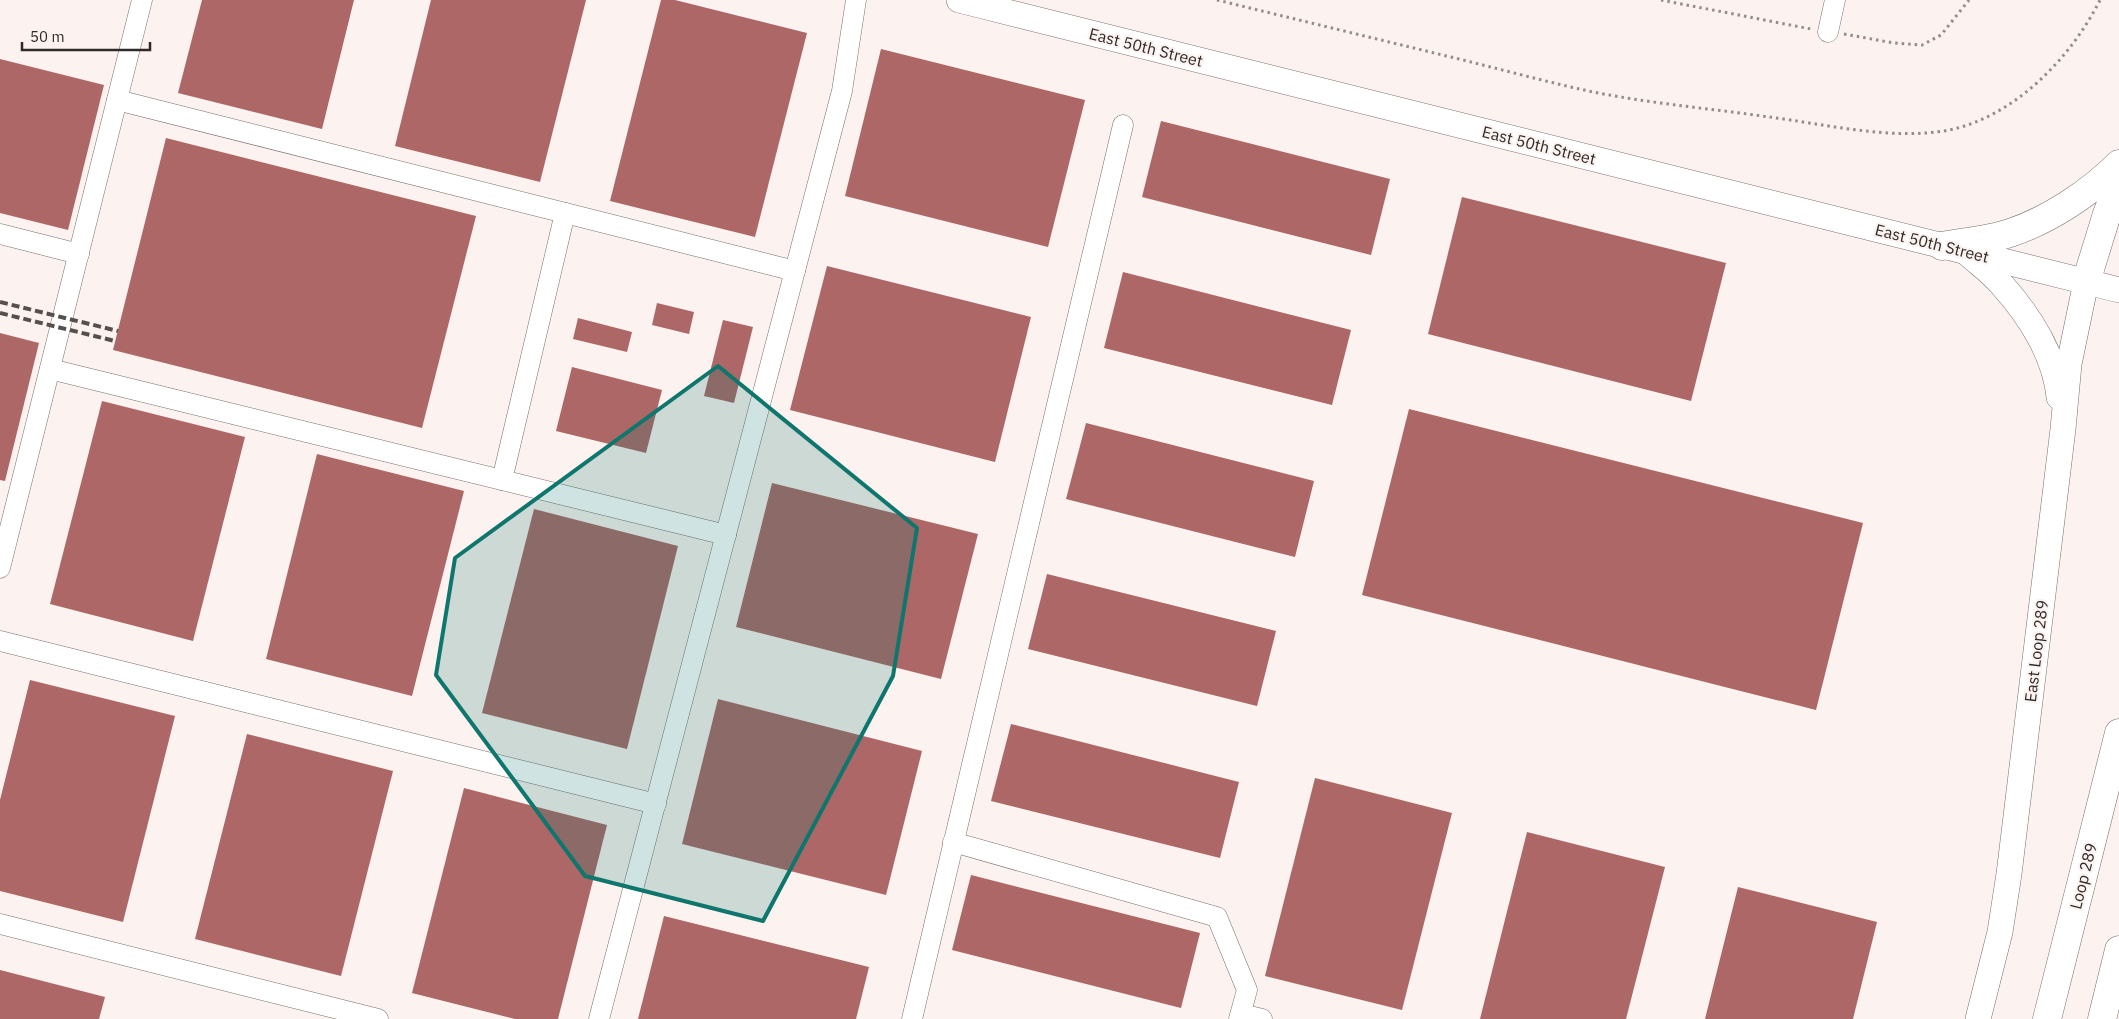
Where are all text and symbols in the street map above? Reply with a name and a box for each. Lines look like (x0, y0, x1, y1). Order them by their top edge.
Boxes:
scale bar (22, 20, 150, 52)
street label: East 50th Street (1087, 23, 1205, 71)
text: 50 m (30, 27, 65, 46)
street label: East 50th Street (1480, 121, 1598, 169)
street label: East 50th Street (1873, 219, 1991, 267)
street label: East Loop 289 (2020, 599, 2052, 703)
street label: Loop 289 (2065, 841, 2101, 911)

